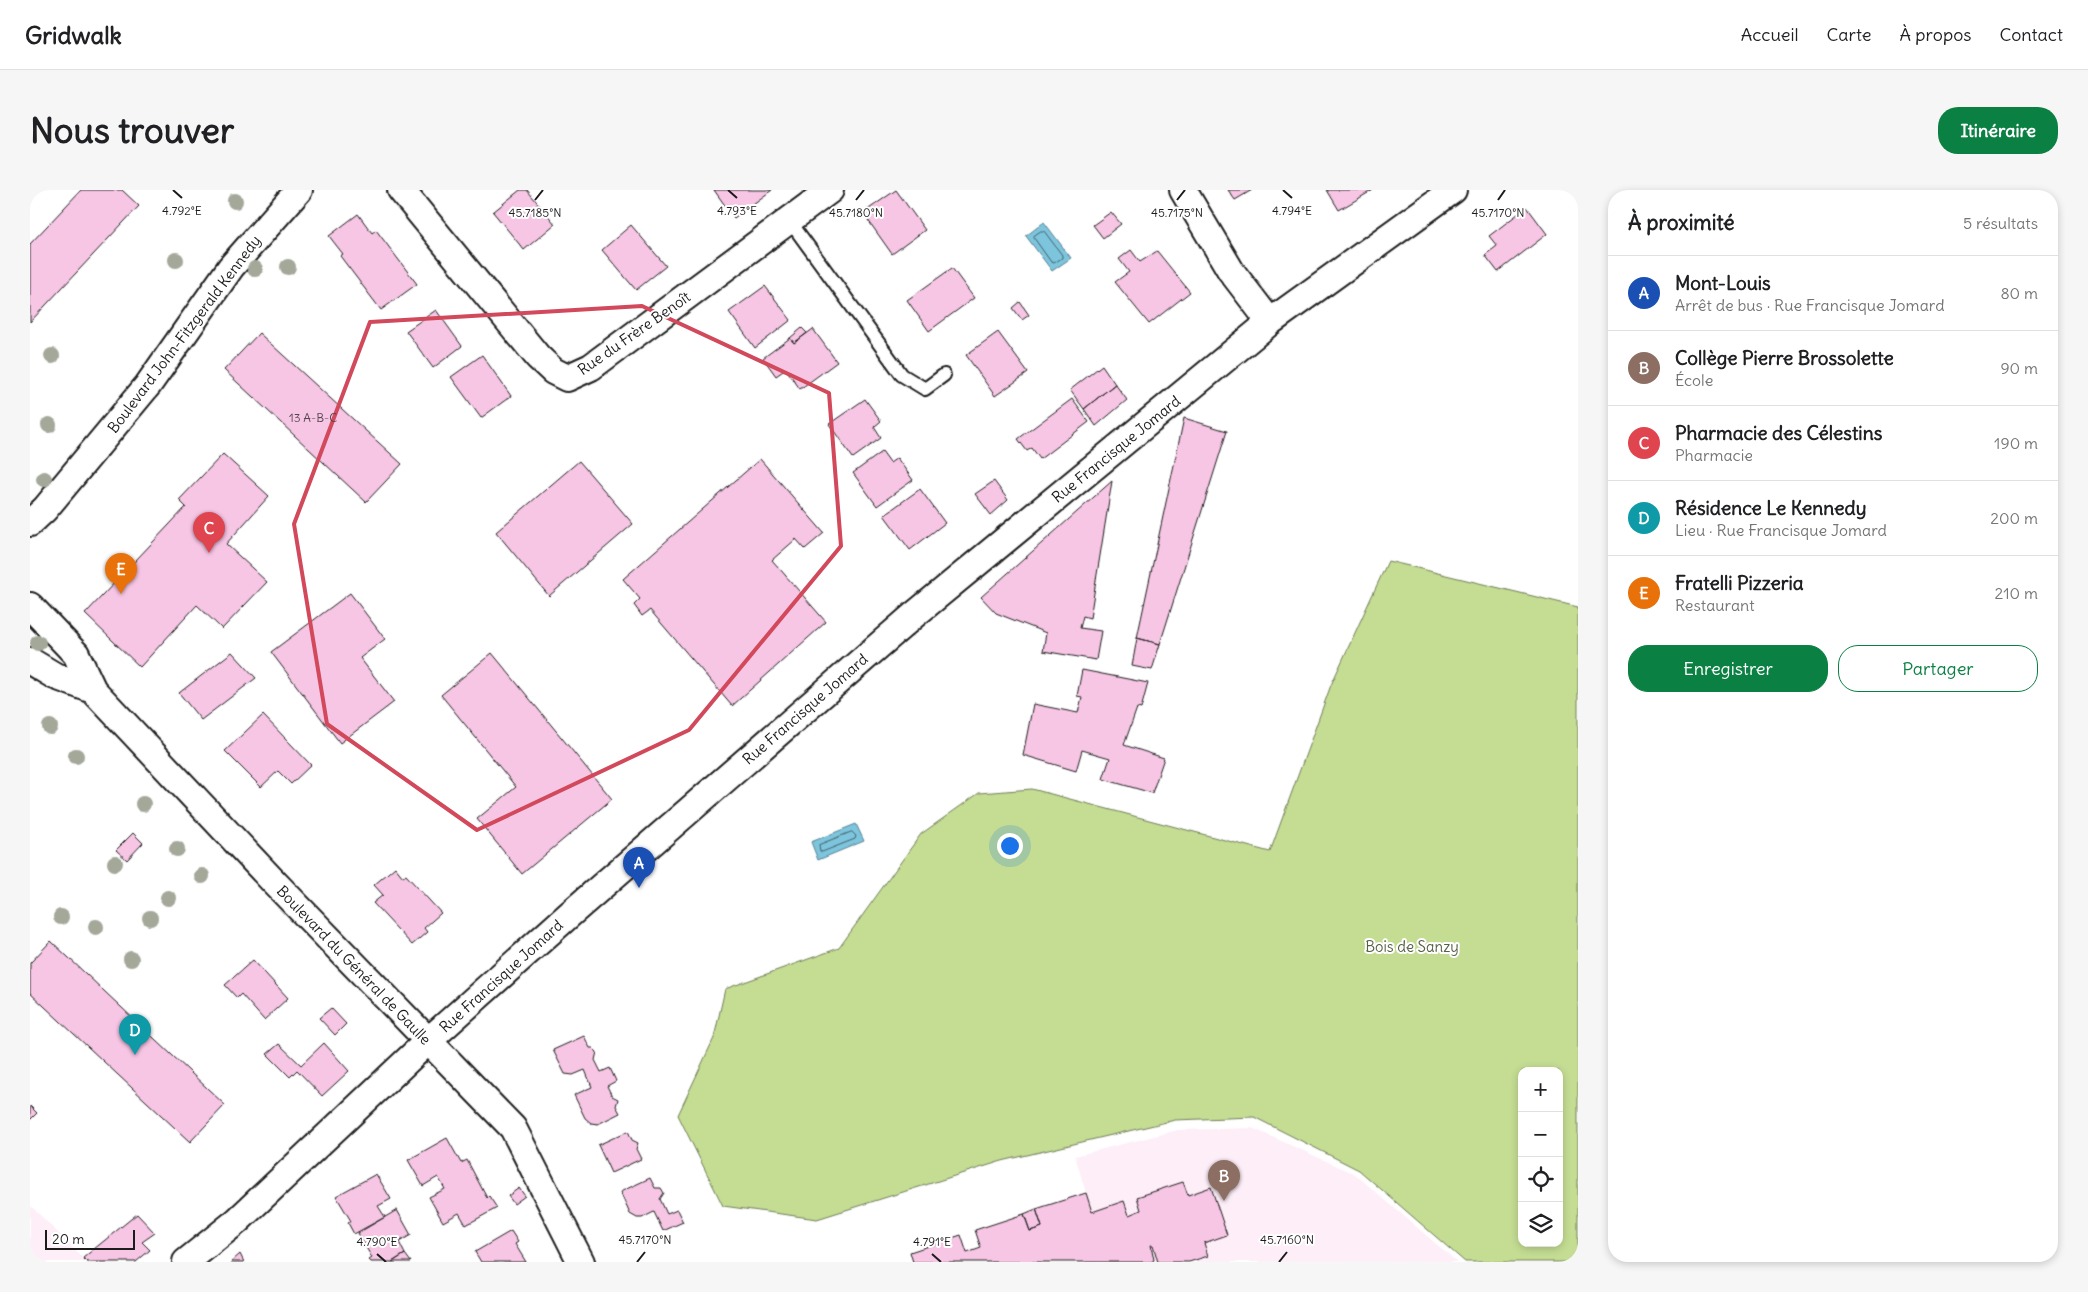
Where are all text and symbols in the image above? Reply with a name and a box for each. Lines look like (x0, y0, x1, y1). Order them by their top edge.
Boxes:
text: Gridwalk (25, 20, 122, 50)
text: Accueil (1741, 23, 1799, 46)
text: Carte (1827, 23, 1872, 46)
text: À propos (1900, 23, 1971, 46)
text: Contact (1999, 23, 2063, 46)
button: Itinéraire (1938, 107, 2058, 154)
text: Nous trouver (30, 108, 234, 152)
text: 4.792°E (162, 203, 202, 218)
text: 4.793°E (717, 203, 757, 218)
text: 4.794°E (1272, 203, 1312, 218)
text: 45.7185°N (508, 205, 562, 220)
text: 45.7180°N (829, 205, 883, 220)
text: 45.7175°N (1151, 205, 1203, 220)
text: 45.7170°N (1471, 205, 1525, 220)
text: À proximité (1628, 209, 1735, 236)
text: 5 résultats (1963, 213, 2038, 233)
street label: Boulevard John-Fitzgerald Kennedy (103, 231, 265, 437)
text: Mont-Louis (1675, 271, 1771, 295)
text: A (1639, 283, 1649, 303)
text: 80 m (2000, 283, 2038, 303)
street label: Rue du Frère Benoît (574, 287, 694, 379)
text: Arrêt de bus · Rue Francisque Jomard (1675, 295, 1945, 315)
text: Collège Pierre Brossolette (1675, 346, 1894, 370)
text: B (1639, 358, 1649, 378)
text: 90 m (2000, 358, 2038, 378)
text: École (1675, 370, 1713, 390)
street label: Rue Francisque Jomard (1048, 391, 1184, 507)
house number: 13 A-B-C (289, 410, 337, 425)
text: Pharmacie des Célestins (1675, 421, 1882, 445)
text: C (1639, 433, 1649, 453)
text: 190 m (1994, 433, 2038, 453)
text: Pharmacie (1675, 445, 1753, 465)
text: Résidence Le Kennedy (1675, 496, 1866, 520)
text: D (1638, 508, 1650, 528)
text: 200 m (1990, 508, 2038, 528)
pin: C (193, 512, 225, 553)
text: Lieu · Rue Francisque Jomard (1675, 520, 1887, 540)
pin: E (105, 553, 137, 594)
text: Fratelli Pizzeria (1675, 571, 1804, 595)
text: E (1639, 583, 1649, 603)
text: 210 m (1995, 583, 2038, 603)
text: Restaurant (1675, 595, 1755, 615)
button: Enregistrer (1628, 645, 1828, 692)
button: Partager (1838, 645, 2038, 692)
street label: Rue Francisque Jomard (738, 649, 872, 769)
your location (997, 833, 1023, 859)
pin: A (623, 847, 655, 888)
street label: Boulevard du Général de Gaulle (273, 881, 435, 1049)
street label: Rue Francisque Jomard (435, 915, 567, 1037)
park label: Bois de Sanzy (1365, 937, 1459, 956)
pin: D (119, 1014, 151, 1055)
map controls (1518, 1067, 1563, 1247)
button: + (1518, 1067, 1563, 1112)
button: − (1518, 1112, 1563, 1157)
button: locate (1518, 1157, 1563, 1202)
pin: B (1208, 1160, 1240, 1201)
button: layers (1518, 1202, 1563, 1247)
scale bar (45, 1227, 135, 1250)
text: 20 m (52, 1230, 85, 1248)
text: 45.7170°N (618, 1232, 672, 1247)
text: 45.7160°N (1260, 1232, 1314, 1247)
text: 4.790°E (356, 1234, 398, 1249)
text: 4.791°E (913, 1234, 951, 1249)

